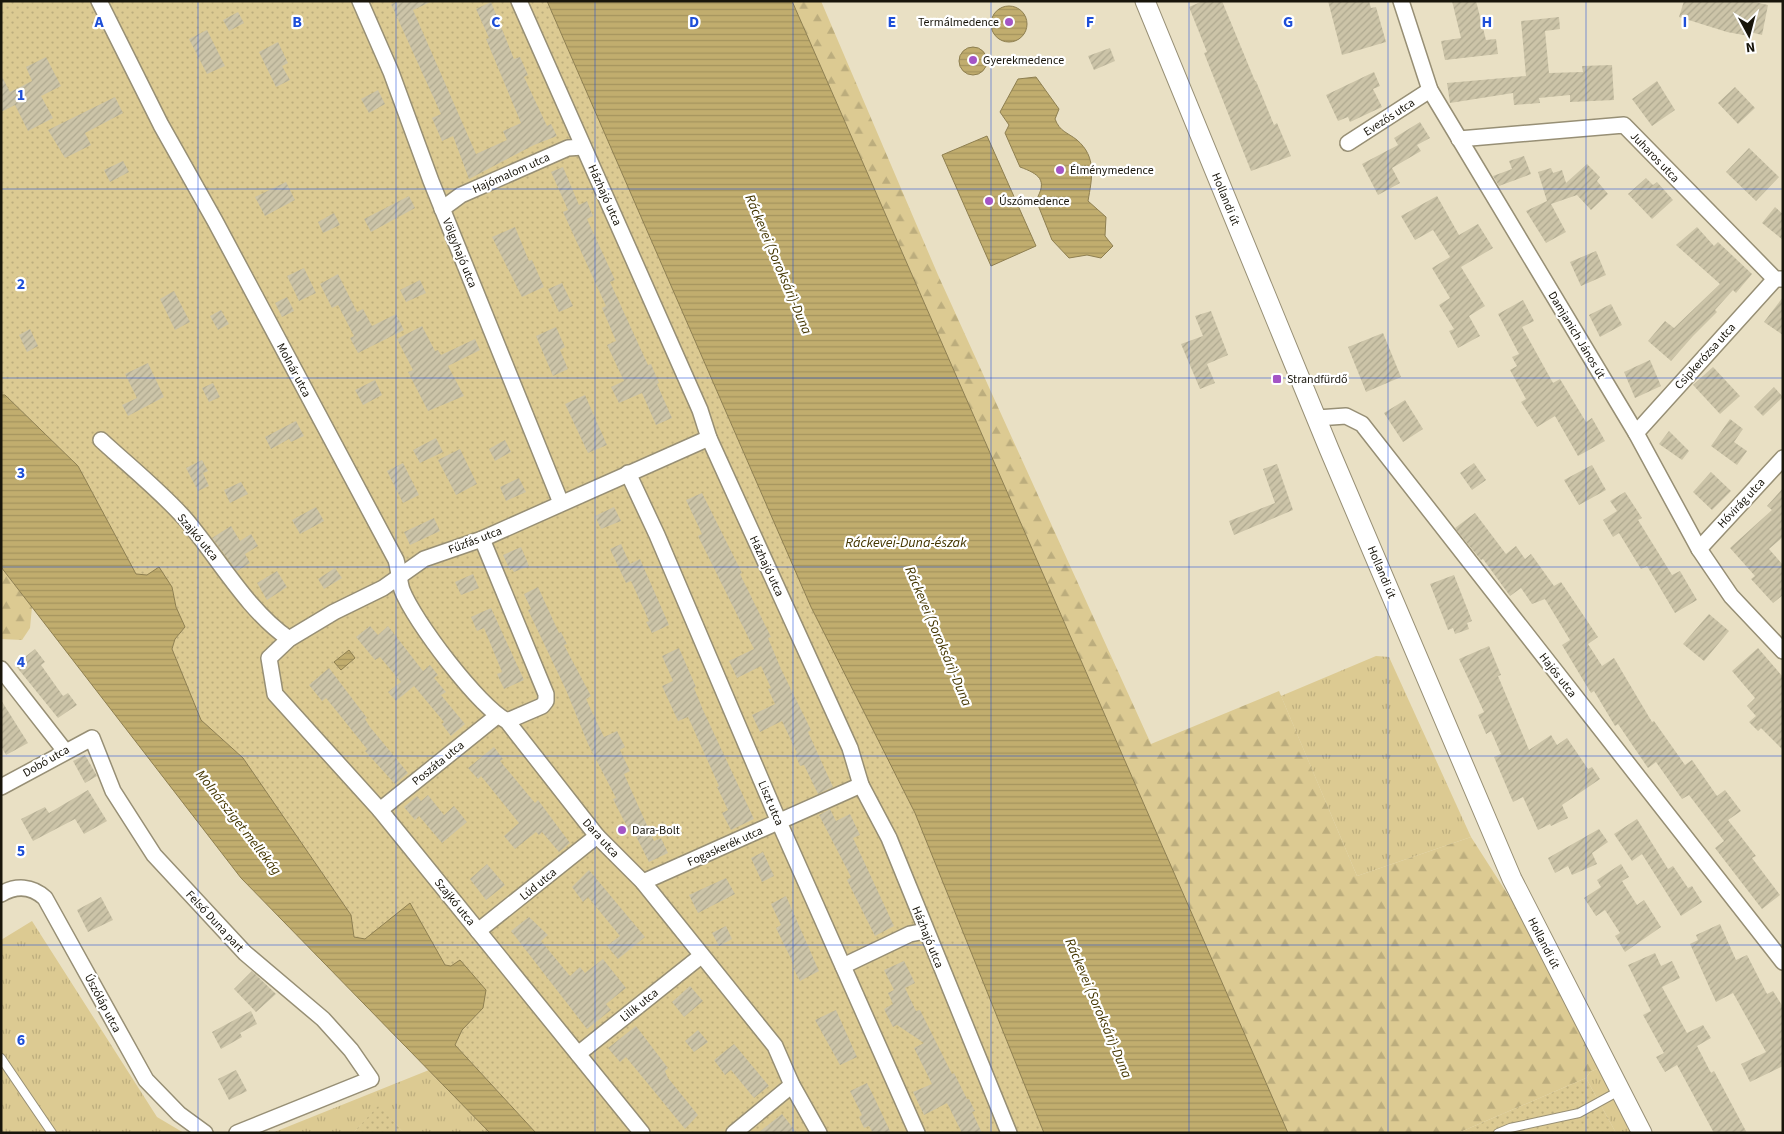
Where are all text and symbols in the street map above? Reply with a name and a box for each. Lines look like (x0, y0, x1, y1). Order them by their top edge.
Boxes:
north arrow (1724, 10, 1774, 60)
text: A (93, 11, 104, 33)
text: B (292, 11, 302, 33)
text: C (491, 11, 501, 33)
text: D (689, 11, 699, 33)
text: E (888, 11, 896, 33)
text: F (1086, 11, 1094, 33)
text: G (1283, 11, 1293, 33)
text: H (1482, 11, 1492, 33)
text: I (1683, 11, 1687, 33)
place label: Termálmedence (918, 14, 999, 31)
marker: Termálmedence (1003, 16, 1015, 28)
text: N (1745, 36, 1756, 57)
place label: Gyerekmedence (983, 52, 1064, 69)
marker: Gyerekmedence (967, 54, 979, 66)
text: 1 (17, 84, 25, 106)
street label: Evezős utca (1360, 94, 1418, 140)
street label: Juharos utca (1626, 128, 1683, 186)
street label: Hajómalom utca (470, 149, 553, 198)
street label: Házhajó utca (584, 162, 626, 228)
place label: Élménymedence (1070, 162, 1154, 179)
marker: Élménymedence (1054, 164, 1066, 176)
street label: Hollandi út (1207, 170, 1244, 228)
water label: Ráckevei (Soroksári)-Duna (740, 191, 817, 338)
place label: Úszómedence (999, 193, 1070, 210)
marker: Úszómedence (983, 195, 995, 207)
street label: Völgyhajó utca (438, 216, 481, 291)
text: 2 (17, 273, 25, 295)
street label: Damjanich János út (1544, 288, 1609, 382)
street label: Csipkerózsa utca (1671, 319, 1740, 393)
street label: Molnár utca (272, 340, 315, 400)
place label: Strandfürdő (1287, 371, 1348, 388)
marker: Strandfürdő (1271, 373, 1283, 385)
text: 3 (17, 462, 25, 484)
street label: Hóvirág utca (1714, 474, 1769, 532)
street label: Szajkó utca (173, 510, 222, 565)
street label: Fűzfás utca (446, 523, 504, 558)
street label: Házhajó utca (745, 533, 788, 599)
water label: Ráckevei-Duna-észak (845, 533, 967, 553)
street label: Hollandi út (1363, 543, 1400, 601)
water label: Ráckevei (Soroksári)-Duna (900, 563, 977, 710)
street label: Hajós utca (1535, 649, 1580, 701)
text: 4 (17, 651, 26, 673)
street label: Poszáta utca (409, 737, 468, 790)
street label: Dobó utca (20, 741, 73, 782)
water label: Molnársziget mellékág (191, 766, 286, 880)
street label: Liszt utca (753, 778, 788, 828)
street label: Dara utca (578, 815, 623, 862)
place label: Dara-Bolt (632, 822, 680, 839)
street label: Fogaskerék utca (685, 822, 766, 871)
marker: Dara-Bolt (616, 824, 628, 836)
text: 5 (17, 840, 25, 862)
street label: Lúd utca (516, 864, 560, 905)
street label: Szajkó utca (430, 875, 479, 930)
street label: Felső Duna part (182, 887, 248, 956)
street label: Házhajó utca (907, 904, 948, 971)
street label: Hollandi út (1523, 915, 1564, 972)
water label: Ráckevei (Soroksári)-Duna (1060, 935, 1137, 1082)
street label: Úszóláp utca (80, 971, 125, 1036)
street label: Lilik utca (616, 985, 662, 1026)
text: 6 (17, 1029, 25, 1051)

